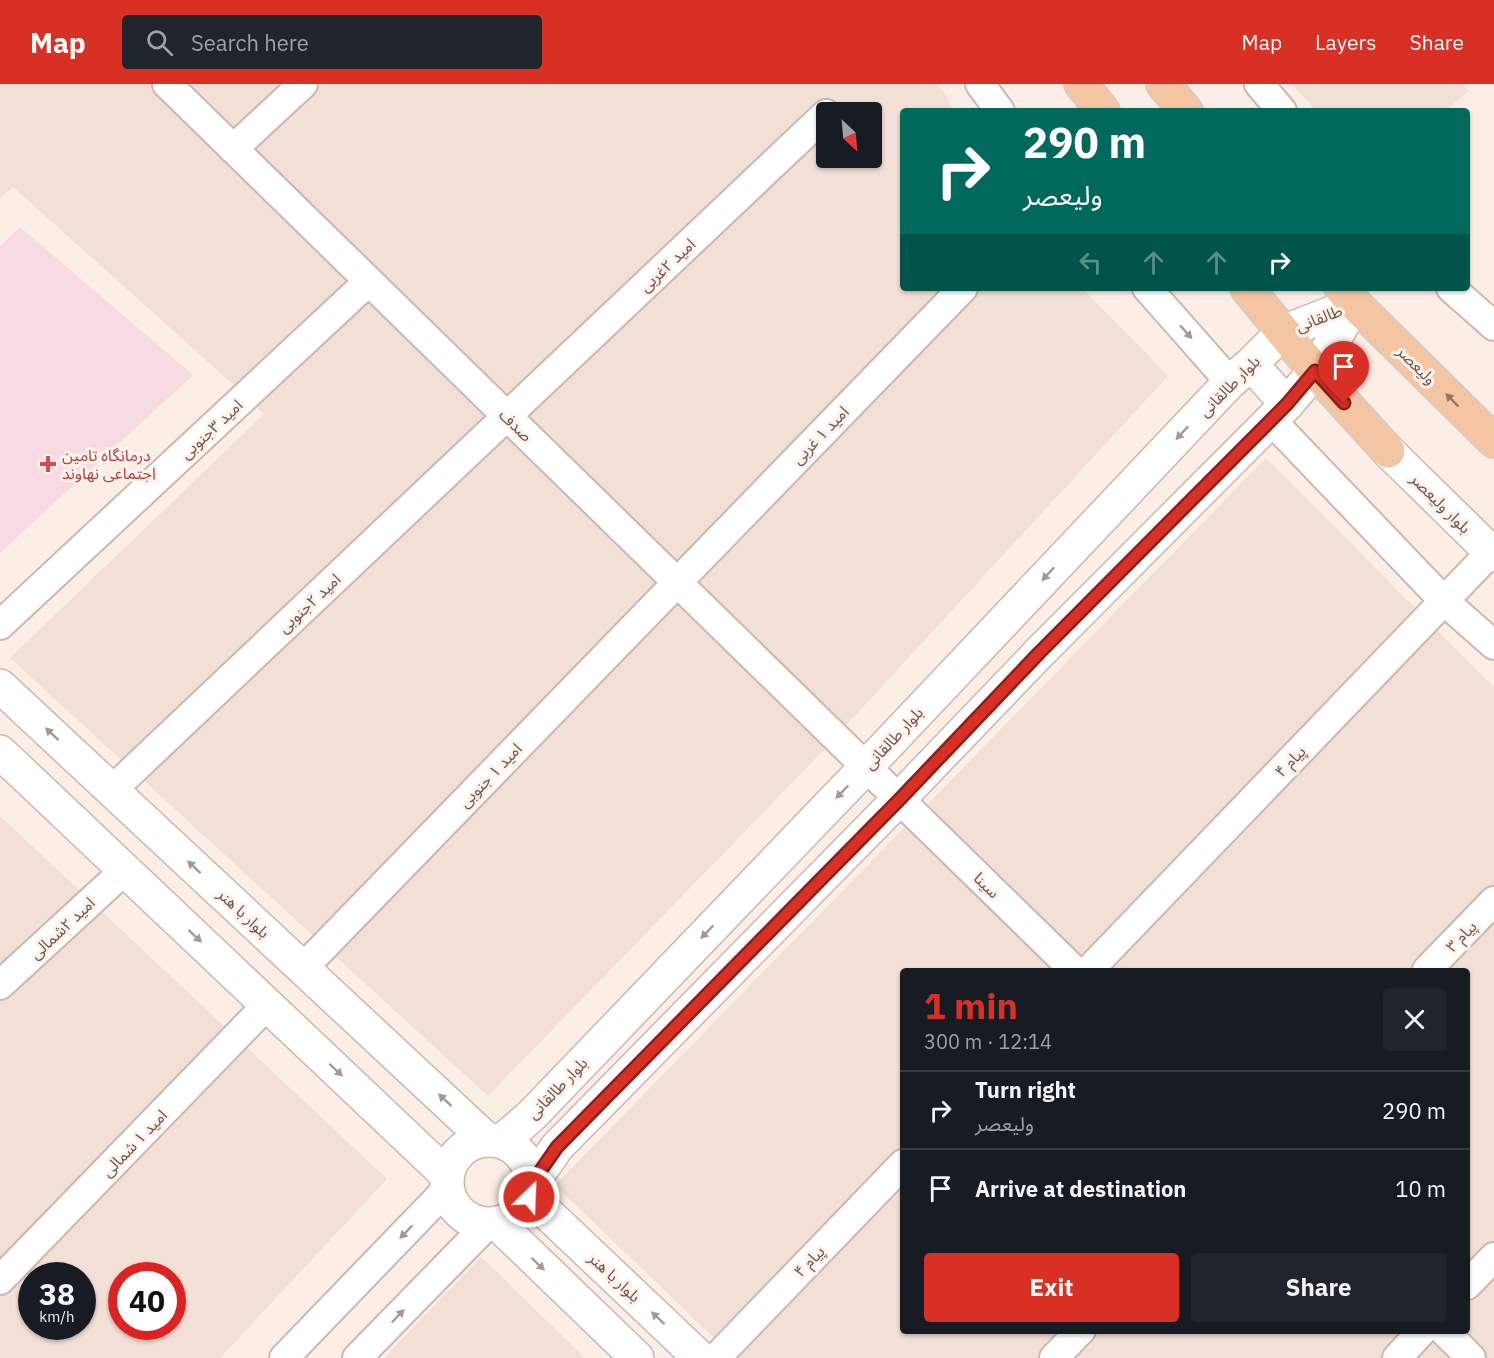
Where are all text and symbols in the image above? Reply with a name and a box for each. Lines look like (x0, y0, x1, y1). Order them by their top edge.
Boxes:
search box (122, 15, 542, 69)
text: Map (30, 24, 86, 61)
icon: search (143, 26, 176, 59)
text: Search here (191, 28, 309, 57)
text: Map (1242, 28, 1282, 56)
text: Layers (1315, 28, 1377, 56)
text: Share (1410, 28, 1464, 56)
north arrow (816, 102, 882, 168)
map controls (816, 102, 882, 168)
text: 290 m (1023, 115, 1146, 170)
icon: right (924, 132, 1002, 210)
text: ولیعصر (1023, 177, 1103, 212)
street label: امید ۲غربی (635, 234, 699, 296)
icon: left (1074, 246, 1107, 279)
icon: ahead (1137, 246, 1170, 279)
icon: ahead (1200, 246, 1233, 279)
icon: right (1263, 246, 1296, 279)
street label: طالقانی (1293, 300, 1345, 336)
one-way arrow (1179, 324, 1192, 340)
pin (1318, 341, 1369, 403)
street label: ولیعصر (1393, 341, 1441, 389)
icon: arrive (1327, 350, 1360, 383)
street label: بلوار طالقانی (1194, 351, 1264, 421)
one-way arrow (1446, 393, 1460, 407)
street label: امید ۳جنوبی (176, 395, 246, 463)
street label: امید ۱ غربی (787, 402, 853, 468)
street label: صدف (495, 404, 537, 446)
one-way arrow (1176, 425, 1190, 439)
place label: درمانگاه تامین اجتماعی نهاوند (62, 445, 156, 483)
marker: درمانگاه تامین اجتماعی نهاوند (39, 455, 57, 473)
street label: بلوار ولیعصر (1406, 468, 1475, 537)
one-way arrow (1041, 567, 1055, 582)
street label: امید ۲جنوبی (274, 569, 344, 637)
street label: بلوار طالقانی (859, 703, 927, 773)
one-way arrow (44, 727, 59, 741)
street label: امید ۱ جنوبی (454, 739, 526, 811)
street label: پیام ۴ (1270, 741, 1312, 783)
one-way arrow (835, 784, 849, 798)
one-way arrow (187, 860, 202, 874)
street label: سینا (970, 868, 1004, 902)
street label: بلوار با هنر (213, 883, 274, 942)
street label: امید ۲شمالی (25, 893, 99, 963)
street label: پیام ۳ (1441, 916, 1483, 958)
one-way arrow (700, 925, 714, 939)
one-way arrow (187, 929, 201, 943)
text: 1 min (924, 982, 1018, 1029)
button: close (1383, 988, 1446, 1051)
text: 300 m · 12:14 (924, 1028, 1052, 1055)
street label: بلوار طالقانی (523, 1053, 591, 1123)
one-way arrow (329, 1063, 343, 1077)
text: Turn right (975, 1075, 1076, 1104)
one-way arrow (437, 1093, 452, 1107)
icon: right (924, 1094, 957, 1127)
text: 290 m (1382, 1096, 1446, 1125)
street label: امید ۱ شمالی (97, 1105, 171, 1181)
text: ولیعصر (975, 1110, 1034, 1137)
position arrow (497, 1165, 561, 1229)
icon: arrive (924, 1172, 957, 1205)
text: Arrive at destination (975, 1174, 1186, 1203)
text: 10 m (1395, 1174, 1446, 1203)
one-way arrow (400, 1224, 414, 1238)
street label: پیام ۴ (789, 1241, 831, 1283)
street label: بلوار با هنر (584, 1247, 645, 1306)
button: Exit (924, 1253, 1179, 1322)
button: Share (1191, 1253, 1446, 1322)
one-way arrow (531, 1257, 545, 1271)
speed limit sign: 40 (108, 1262, 186, 1340)
text: 38 (39, 1274, 75, 1313)
text: km/h (39, 1307, 75, 1326)
one-way arrow (391, 1309, 405, 1324)
one-way arrow (651, 1312, 666, 1325)

